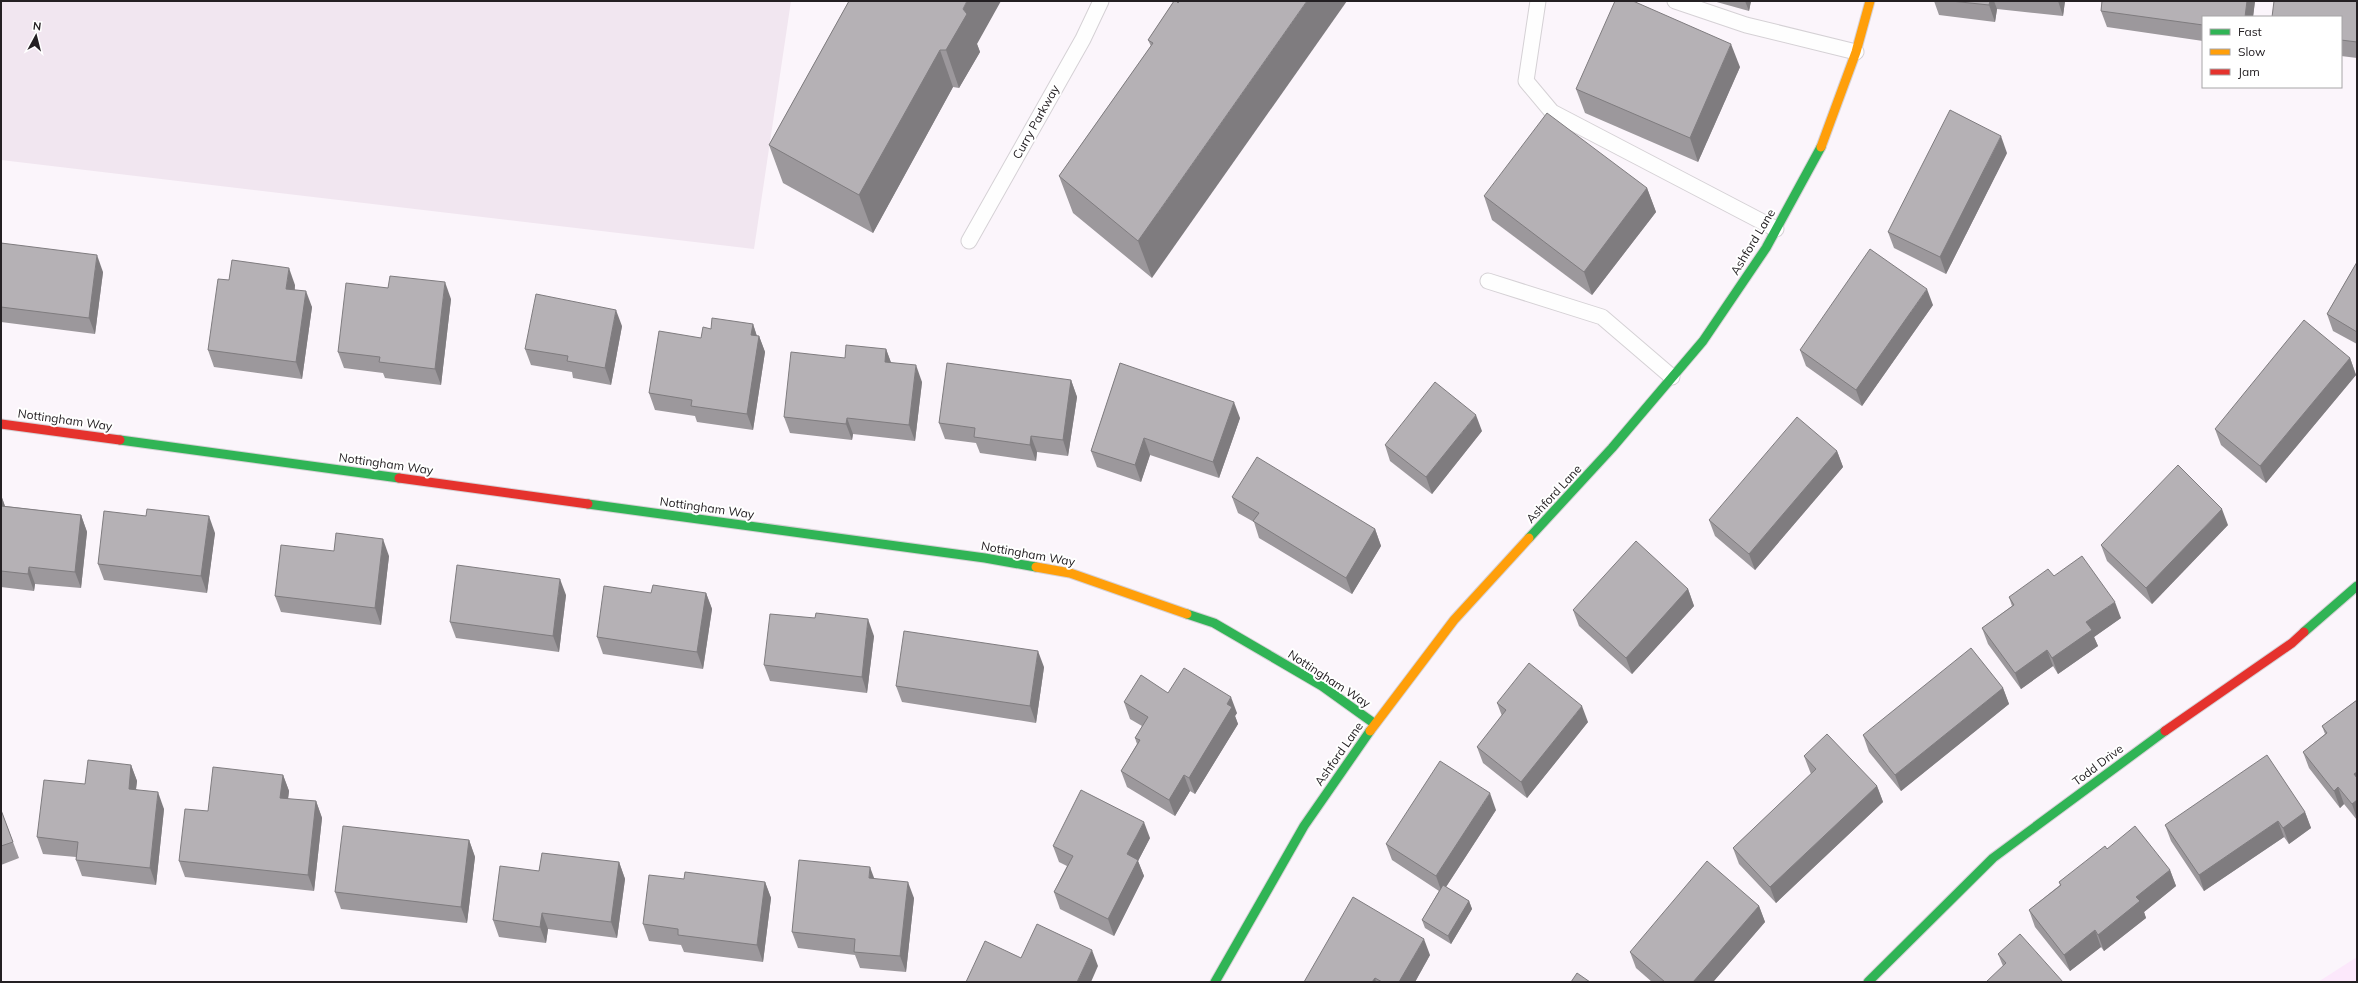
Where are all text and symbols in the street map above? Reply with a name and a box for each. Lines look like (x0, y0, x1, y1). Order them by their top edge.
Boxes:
north arrow (16, 16, 56, 56)
legend (2202, 16, 2342, 88)
text: N (32, 19, 42, 34)
text: Fast (2238, 24, 2262, 39)
text: Slow (2238, 44, 2266, 59)
text: Jam (2238, 64, 2260, 79)
street label: Curry Parkway (1009, 82, 1062, 161)
street label: Ashford Lane (1727, 206, 1778, 277)
street label: Nottingham Way (17, 405, 114, 434)
street label: Nottingham Way (338, 449, 435, 478)
street label: Ashford Lane (1523, 461, 1584, 526)
street label: Nottingham Way (659, 493, 756, 522)
street label: Nottingham Way (980, 538, 1077, 569)
street label: Nottingham Way (1285, 646, 1374, 711)
street label: Ashford Lane (1311, 719, 1366, 788)
street label: Todd Drive (2069, 741, 2126, 789)

